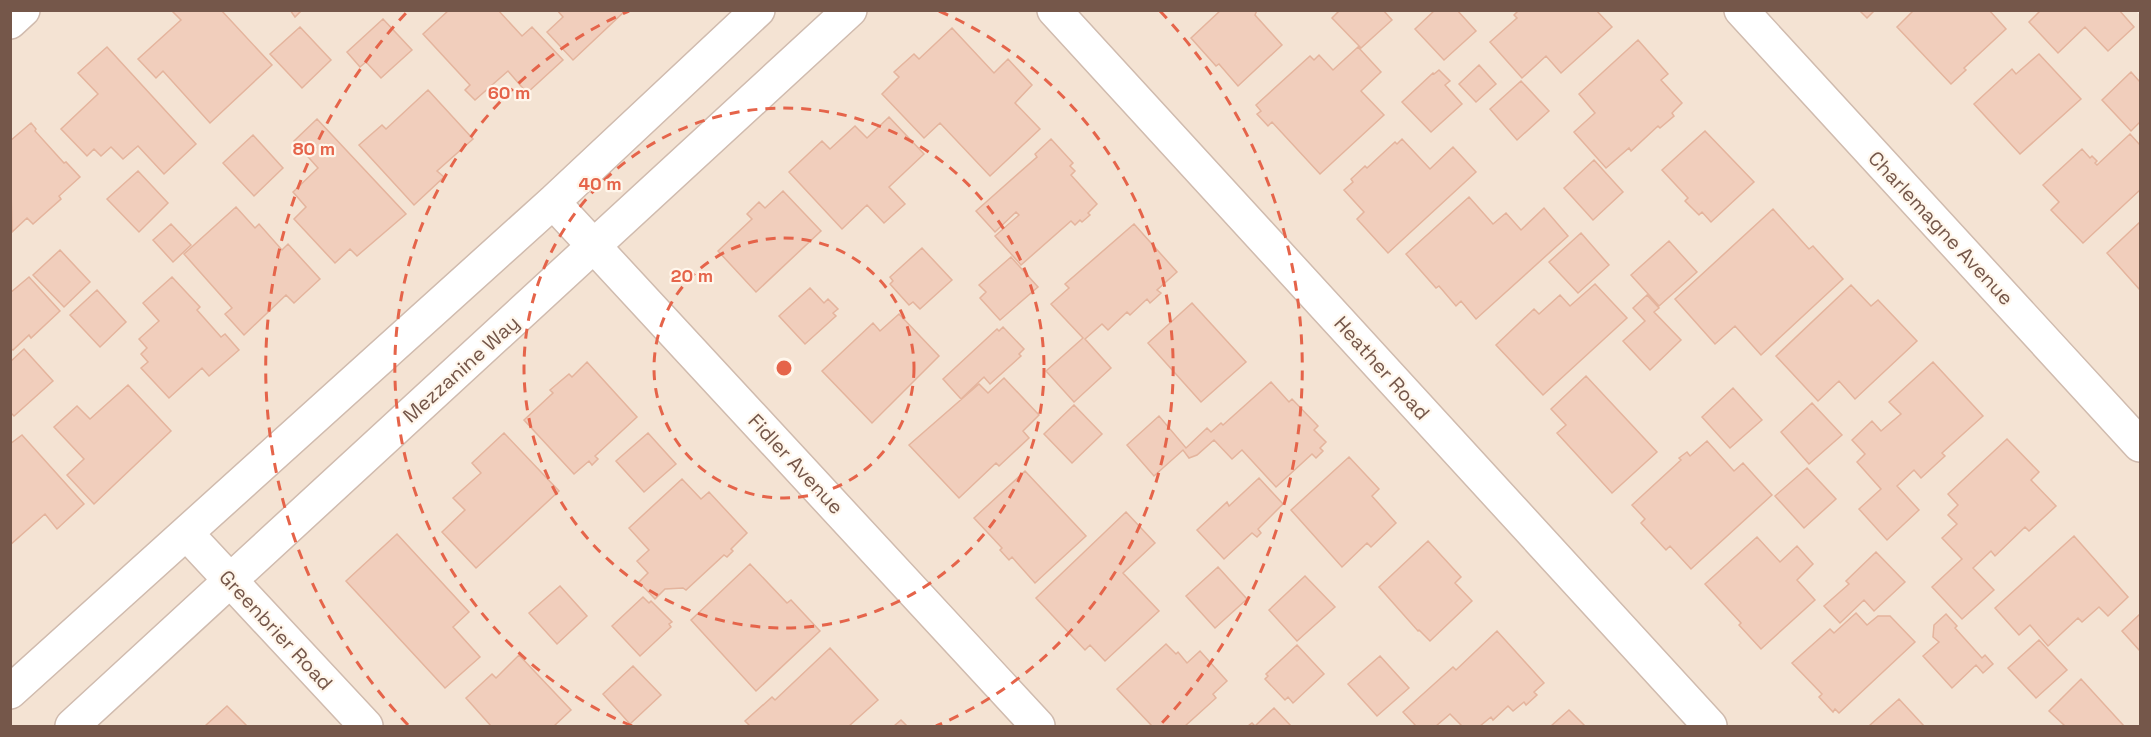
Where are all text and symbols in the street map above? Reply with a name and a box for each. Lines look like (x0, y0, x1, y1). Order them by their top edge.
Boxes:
text: 60 m (488, 81, 530, 104)
text: 80 m (293, 137, 335, 160)
street label: Charlemagne Avenue (1863, 145, 2019, 311)
text: 40 m (578, 172, 622, 195)
text: 20 m (671, 264, 713, 287)
street label: Mezzanine Way (397, 310, 525, 428)
street label: Heather Road (1329, 311, 1435, 425)
centre of rings (774, 358, 794, 378)
street label: Fidler Avenue (743, 408, 849, 520)
street label: Greenbrier Road (214, 564, 338, 696)

